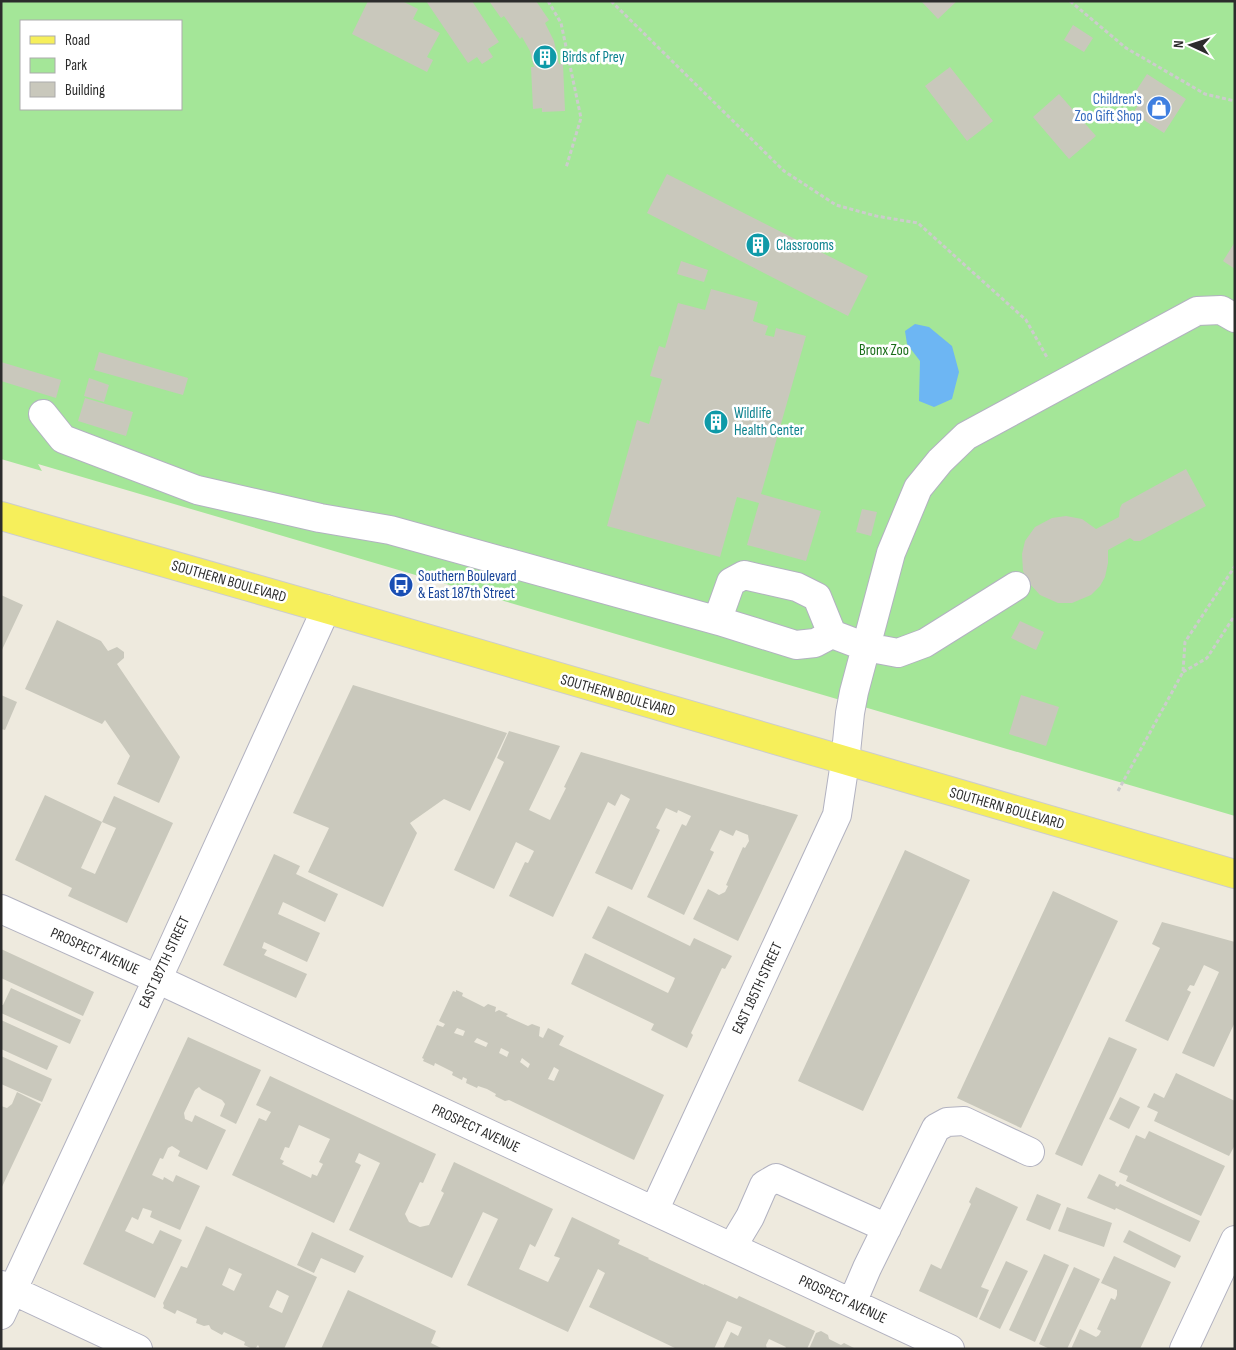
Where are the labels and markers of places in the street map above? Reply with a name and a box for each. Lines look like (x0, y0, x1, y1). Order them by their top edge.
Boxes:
building icon: Birds of Prey (532, 44, 558, 70)
place label: Birds of Prey (562, 48, 625, 67)
place label: Children's Zoo Gift Shop (1074, 90, 1142, 126)
shop icon: Children's Zoo Gift Shop (1146, 95, 1172, 121)
building icon: Classrooms (745, 232, 771, 258)
place label: Classrooms (776, 236, 834, 255)
place label: Wildlife Health Center (734, 404, 805, 440)
building icon: Wildlife Health Center (703, 409, 729, 435)
place label: Southern Boulevard & East 187th Street (418, 567, 517, 603)
bus stop icon: Southern Boulevard & East 187th Street (388, 572, 414, 598)

